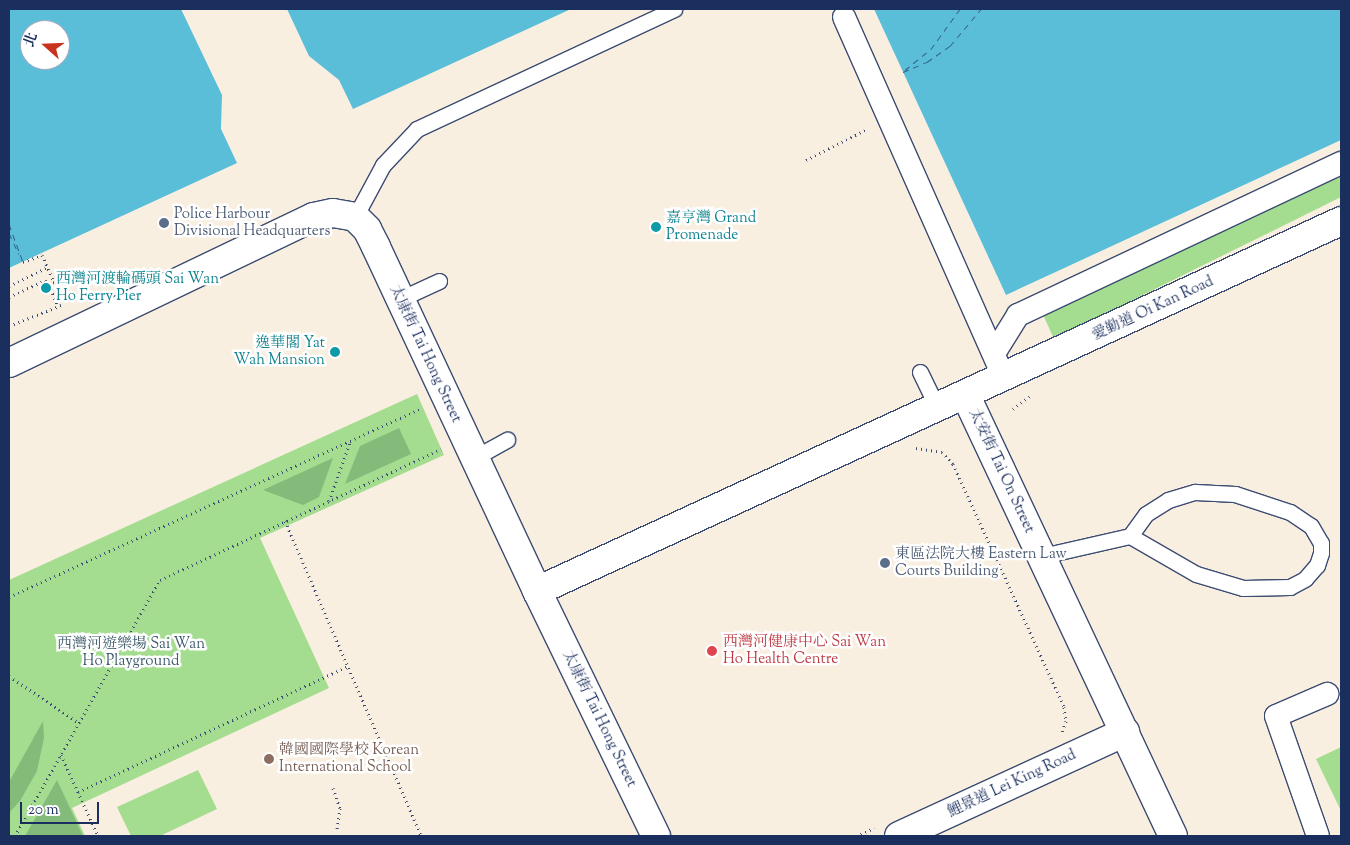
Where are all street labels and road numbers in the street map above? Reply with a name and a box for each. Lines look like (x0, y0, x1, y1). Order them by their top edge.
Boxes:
street label: 愛勤道 Oi Kan Road (1089, 273, 1217, 345)
street label: 太康街 Tai Hong Street (385, 282, 465, 426)
street label: 太安街 Tai On Street (964, 406, 1038, 536)
street label: 太康街 Tai Hong Street (558, 648, 640, 790)
street label: 鯉景道 Lei King Road (945, 746, 1079, 822)

